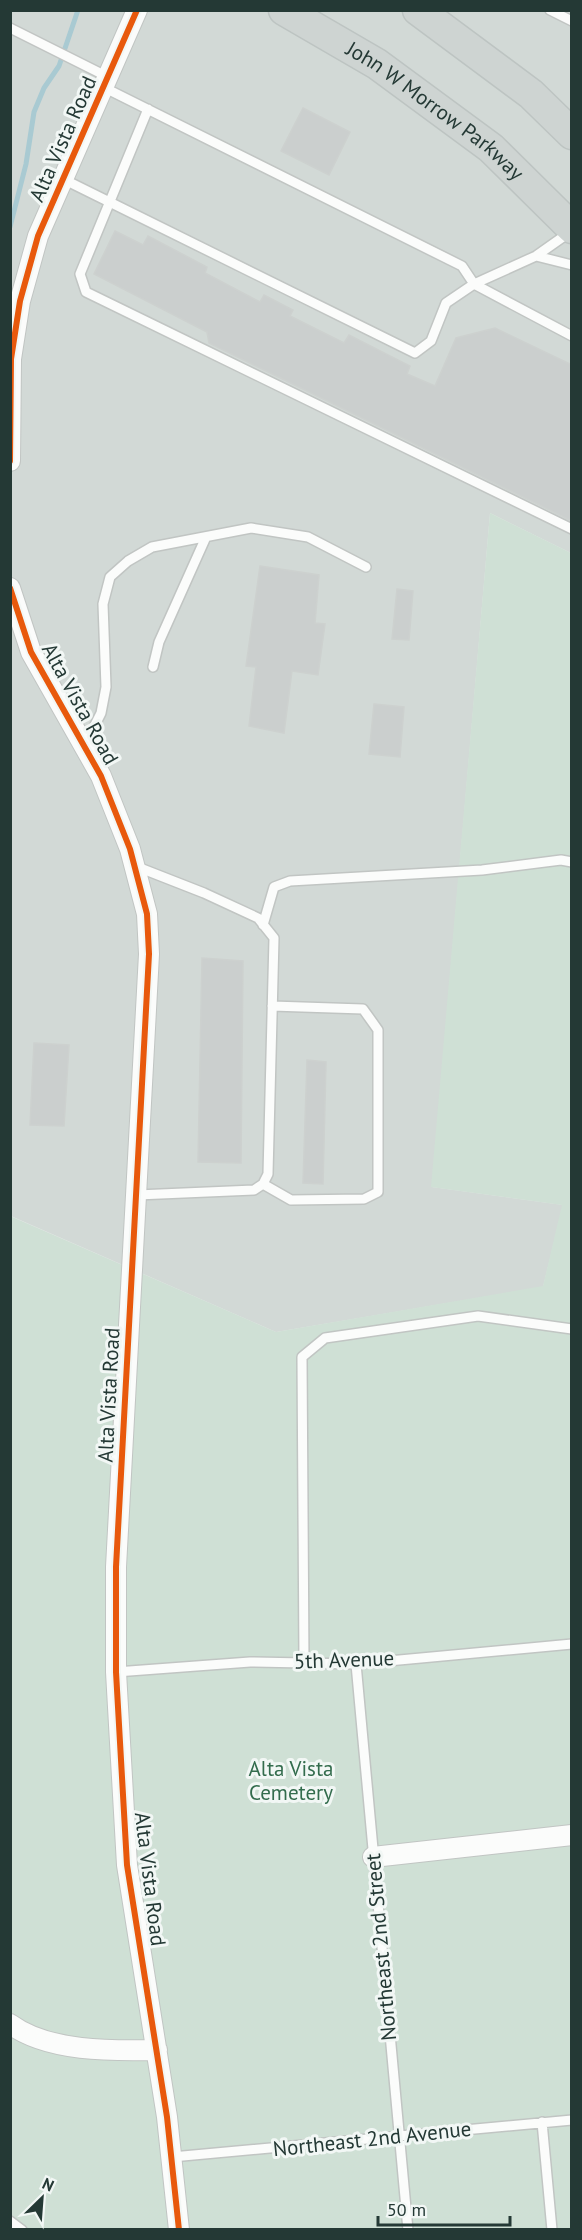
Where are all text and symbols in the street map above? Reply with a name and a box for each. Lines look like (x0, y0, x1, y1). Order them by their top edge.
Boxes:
street label: John W Morrow Parkway (341, 35, 530, 186)
street label: Alta Vista Road (23, 72, 102, 206)
street label: Alta Vista Road (36, 638, 125, 769)
street label: Alta Vista Road (91, 1327, 126, 1463)
street label: 5th Avenue (293, 1644, 395, 1675)
park label: Alta Vista Cemetery (249, 1755, 333, 1806)
street label: Alta Vista Road (129, 1810, 172, 1948)
street label: Northeast 2nd Street (359, 1852, 402, 2042)
street label: Northeast 2nd Avenue (271, 2115, 472, 2162)
north arrow (12, 2168, 72, 2228)
text: N (39, 2173, 57, 2196)
scale bar (378, 2189, 510, 2227)
text: 50 m (387, 2198, 426, 2221)

